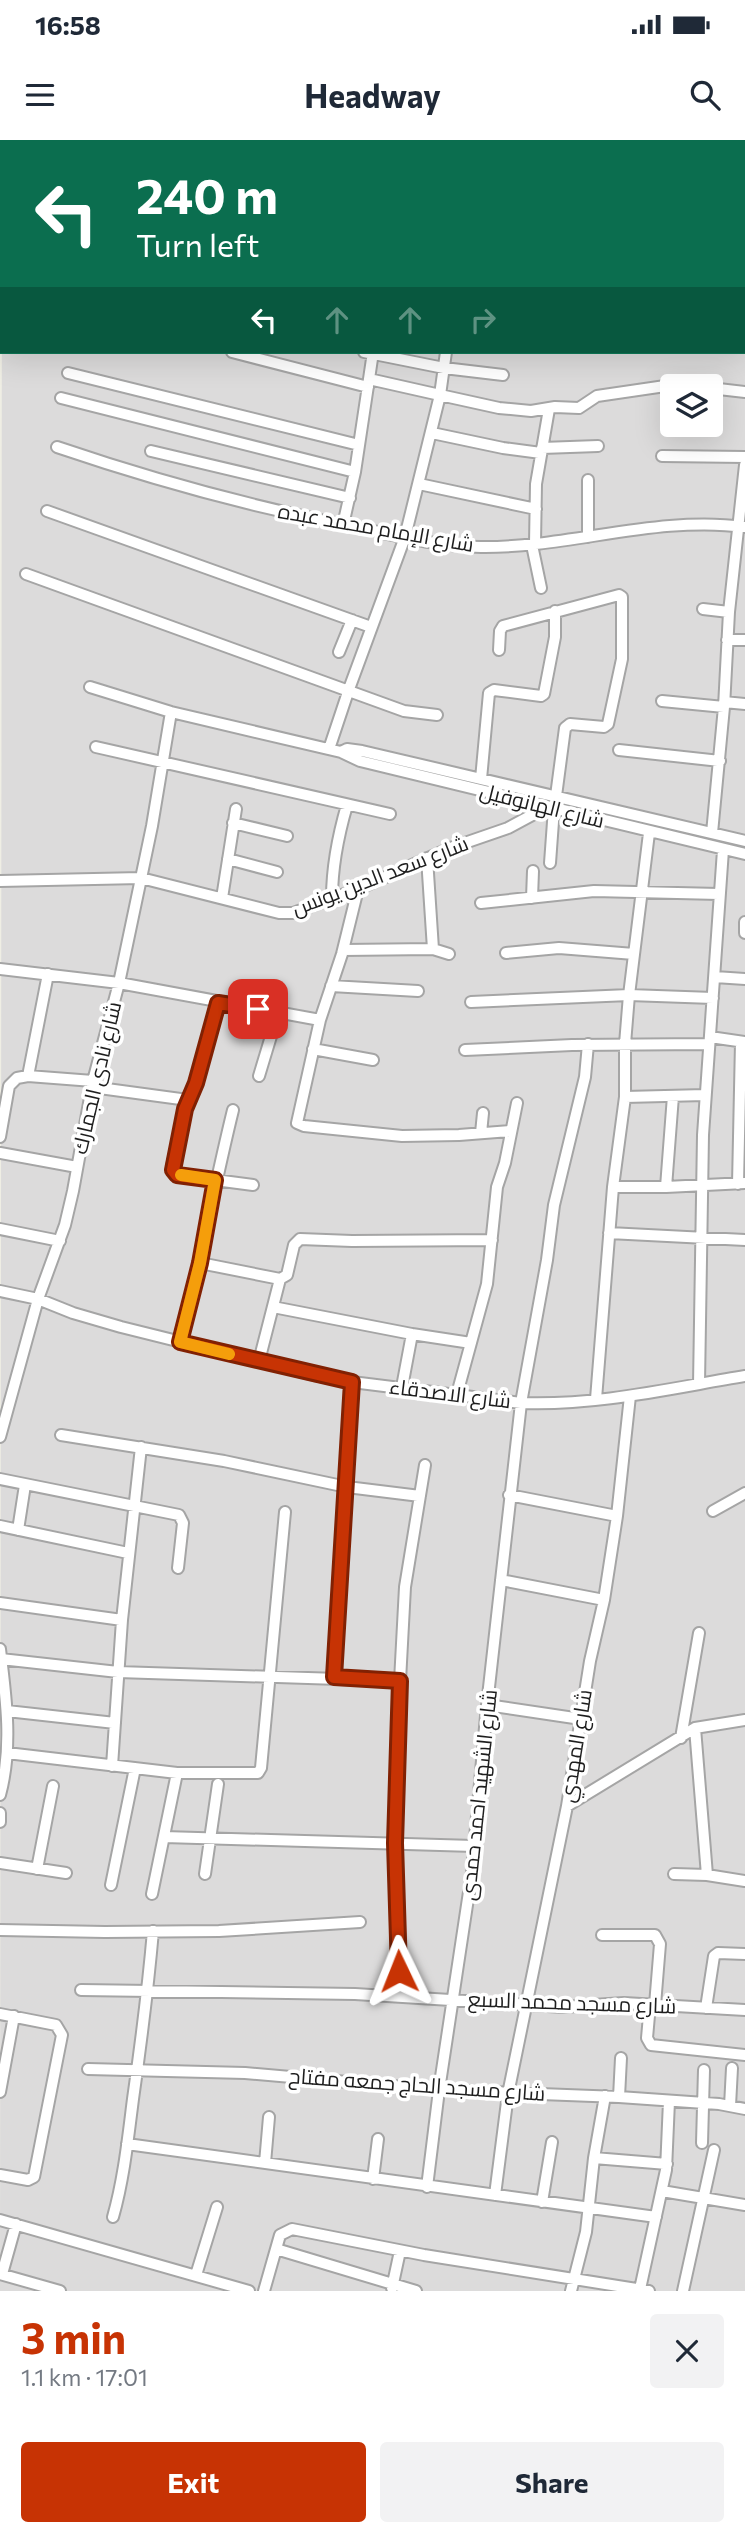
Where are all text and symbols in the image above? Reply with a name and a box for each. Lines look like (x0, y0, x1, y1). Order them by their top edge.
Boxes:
text: 16:58 (35, 9, 101, 40)
text: Headway (304, 75, 441, 115)
icon: menu (21, 76, 59, 114)
icon: search (686, 76, 724, 114)
text: 240 m (136, 164, 278, 224)
icon: left (21, 168, 112, 259)
text: Turn left (136, 224, 260, 264)
icon: left (245, 301, 283, 339)
icon: ahead (318, 301, 356, 339)
icon: ahead (391, 301, 429, 339)
icon: right (464, 301, 502, 339)
map controls (660, 374, 723, 437)
button: layers (660, 374, 723, 437)
street label: شارع الإمام محمد عبده (276, 497, 476, 559)
street label: شارع الهانوفيل (477, 777, 607, 835)
street label: شارع سعد الدين يونس (288, 829, 472, 923)
pin (228, 979, 288, 1039)
icon: arrive (239, 990, 277, 1028)
street label: شارع نادى الجمارك (66, 999, 128, 1157)
street label: شارع الاصدقاء (387, 1373, 513, 1415)
street label: شارع المهدي (553, 1687, 601, 1805)
street label: شارع الشهيد احمد حمدى (454, 1688, 504, 1902)
position arrow (362, 1934, 436, 2008)
street label: شارع مسجد محمد السبع (467, 1985, 677, 2021)
street label: شارع مسجد الحاج جمعه مفتاح (288, 2062, 546, 2108)
text: 3 min (21, 2311, 126, 2363)
button: close (650, 2314, 724, 2388)
text: 1.1 km · 17:01 (21, 2363, 148, 2391)
button: Exit (21, 2442, 366, 2522)
button: Share (380, 2442, 724, 2522)

